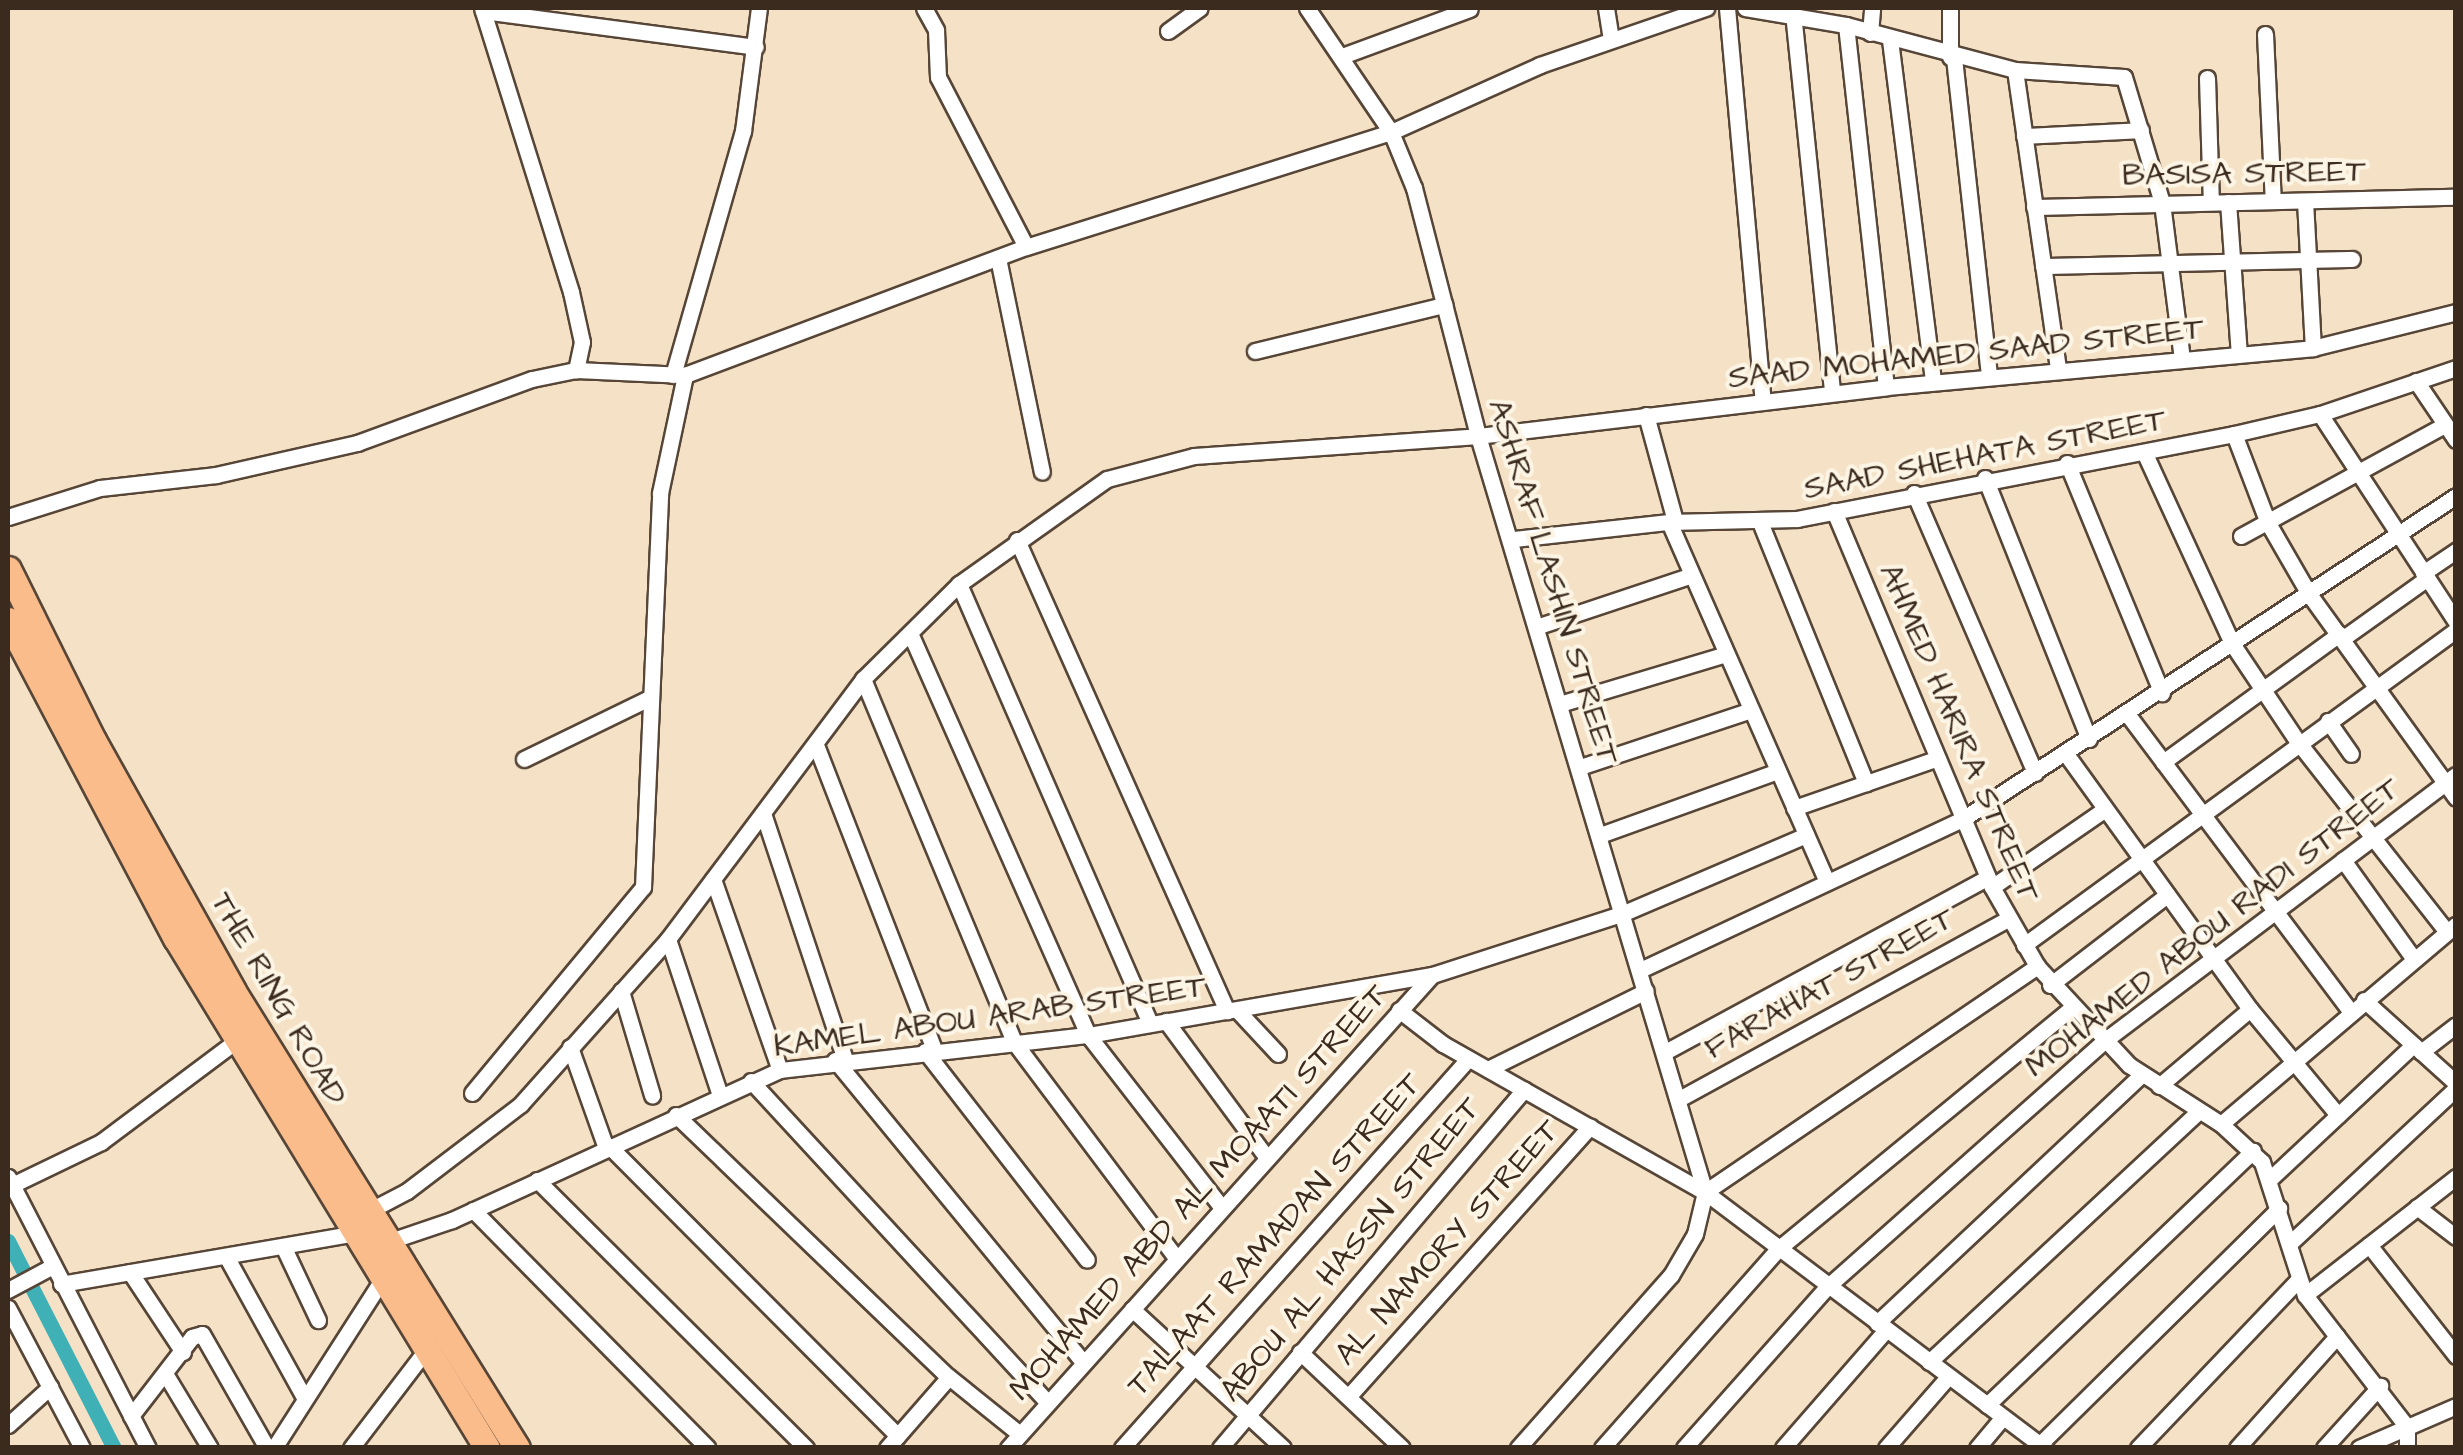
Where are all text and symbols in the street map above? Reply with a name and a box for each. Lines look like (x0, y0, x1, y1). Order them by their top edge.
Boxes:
street label: BASISA STREET (2122, 153, 2366, 195)
street label: SAAD MOHAMED SAAD STREET (1726, 310, 2206, 398)
street label: ASHRAF LASHIN STREET (1479, 395, 1627, 769)
street label: SAAD SHEHATA STREET (1801, 401, 2169, 509)
street label: AHMED HARIRA STREET (1870, 558, 2048, 908)
street label: MOHAMED ABOU RADI STREET (2018, 770, 2408, 1086)
street label: THE RING ROAD (202, 886, 354, 1112)
street label: FARAHAT STREET (1698, 899, 1962, 1069)
street label: KAMEL ABOU ARAB STREET (771, 968, 1209, 1066)
street label: MOHAMED ABD AL MOAATI STREET (1002, 977, 1396, 1409)
street label: TALAAT RAMADAN STREET (1120, 1065, 1430, 1405)
street label: ABOU AL HASSN STREET (1212, 1090, 1490, 1410)
street label: AL NAMORY STREET (1327, 1112, 1569, 1374)

